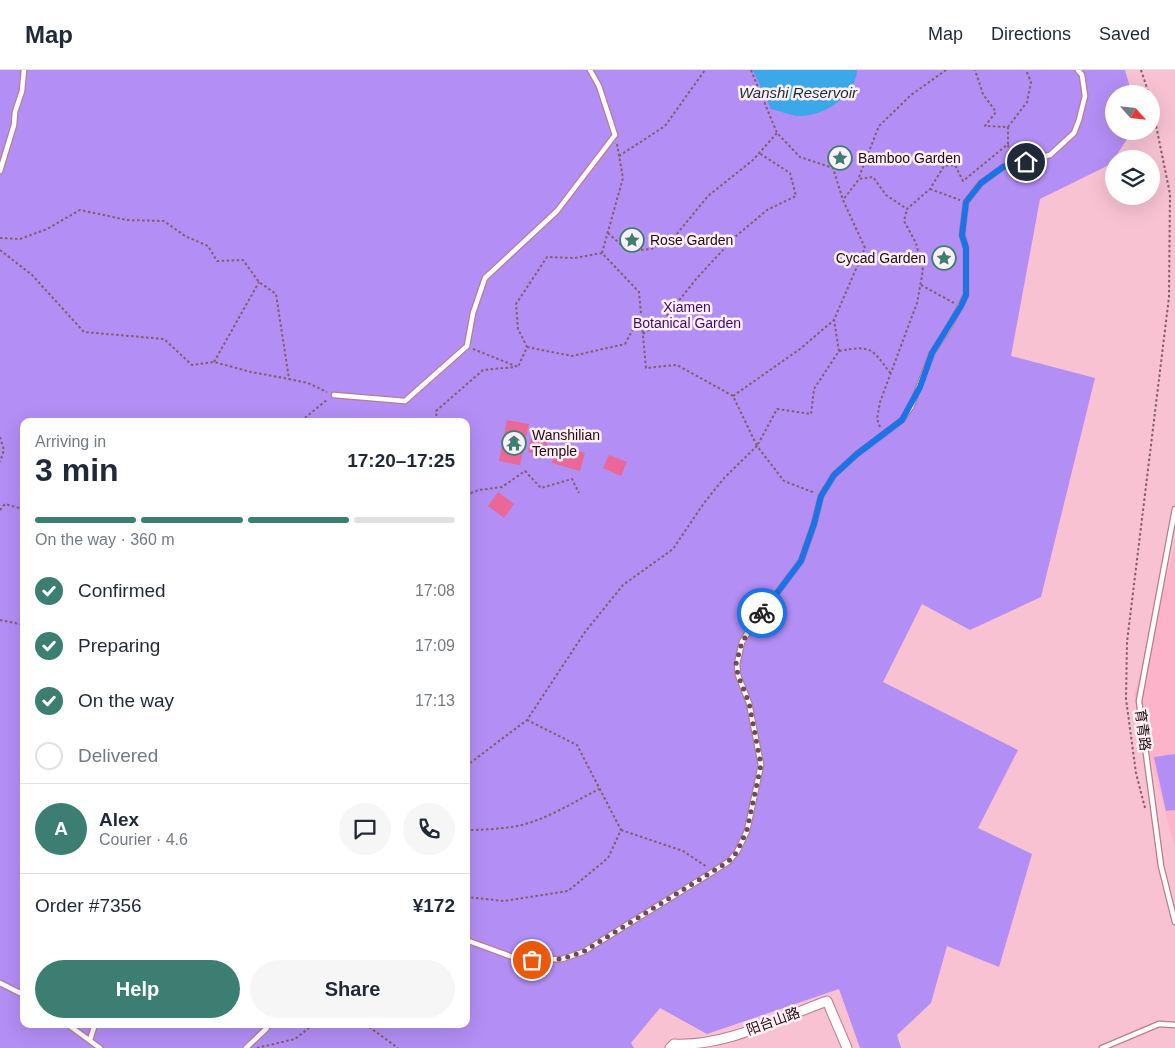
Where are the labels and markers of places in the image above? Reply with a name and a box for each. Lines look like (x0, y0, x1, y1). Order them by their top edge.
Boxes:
pin (1005, 141, 1047, 183)
place icon: Bamboo Garden (827, 145, 853, 171)
place label: Bamboo Garden (858, 150, 961, 166)
place icon: Rose Garden (619, 227, 645, 253)
place label: Rose Garden (650, 232, 733, 248)
place icon: Cycad Garden (931, 245, 957, 271)
place label: Cycad Garden (836, 250, 926, 266)
place label: Wanshilian Temple (532, 427, 600, 459)
temple icon: Wanshilian Temple (501, 430, 527, 456)
pin (511, 939, 553, 981)

